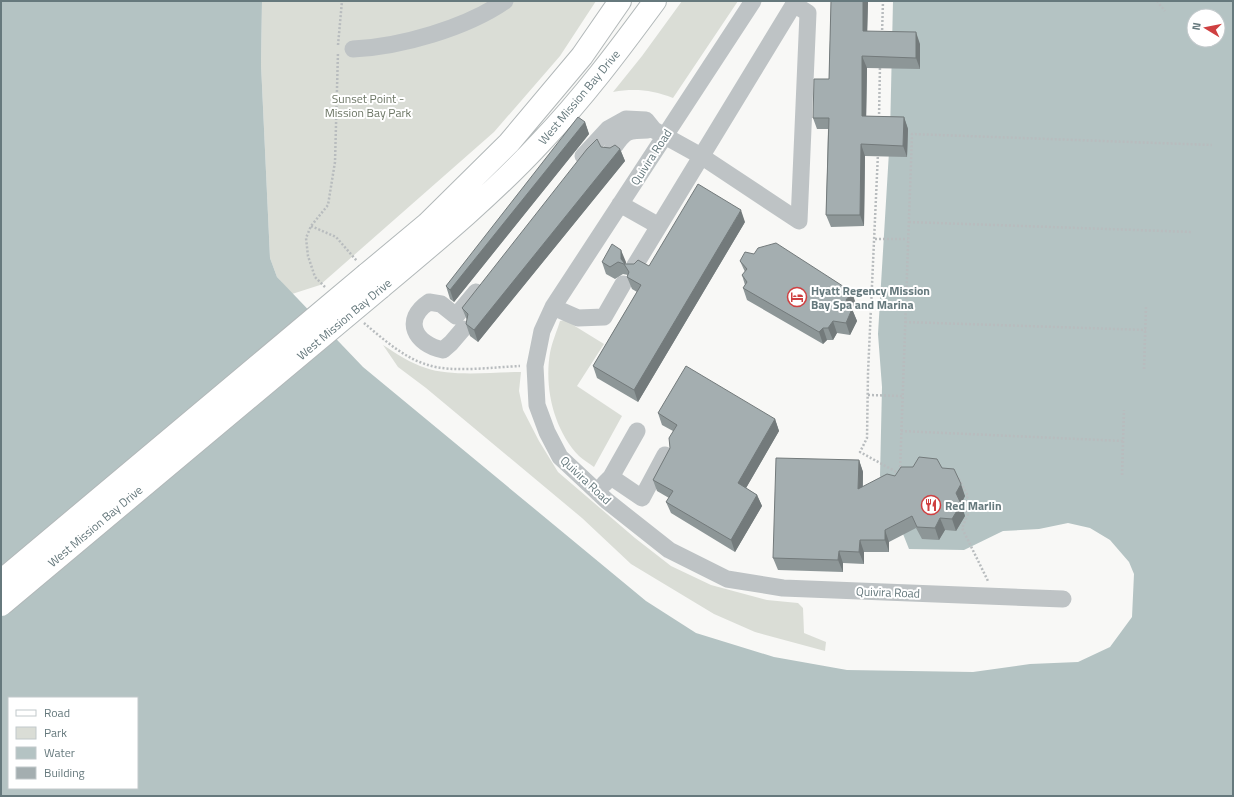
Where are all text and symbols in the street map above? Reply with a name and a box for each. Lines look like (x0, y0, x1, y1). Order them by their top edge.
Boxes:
north arrow (1186, 8, 1226, 48)
text: N (1188, 21, 1205, 31)
street label: West Mission Bay Drive (534, 45, 624, 149)
park label: Sunset Point - Mission Bay Park (325, 89, 412, 122)
street label: Quivira Road (626, 125, 676, 189)
street label: West Mission Bay Drive (292, 274, 396, 364)
place label: Hyatt Regency Mission Bay Spa and Marina (811, 281, 930, 314)
hotel icon: Hyatt Regency Mission Bay Spa and Marina (786, 286, 808, 308)
street label: Quivira Road (556, 451, 616, 509)
street label: West Mission Bay Drive (43, 481, 147, 571)
restaurant icon: Red Marlin (920, 494, 942, 516)
place label: Red Marlin (945, 496, 1002, 515)
street label: Quivira Road (856, 581, 920, 603)
legend (8, 697, 138, 789)
text: Road (44, 703, 70, 722)
text: Park (44, 723, 67, 742)
text: Water (44, 743, 75, 762)
text: Building (44, 763, 85, 782)

